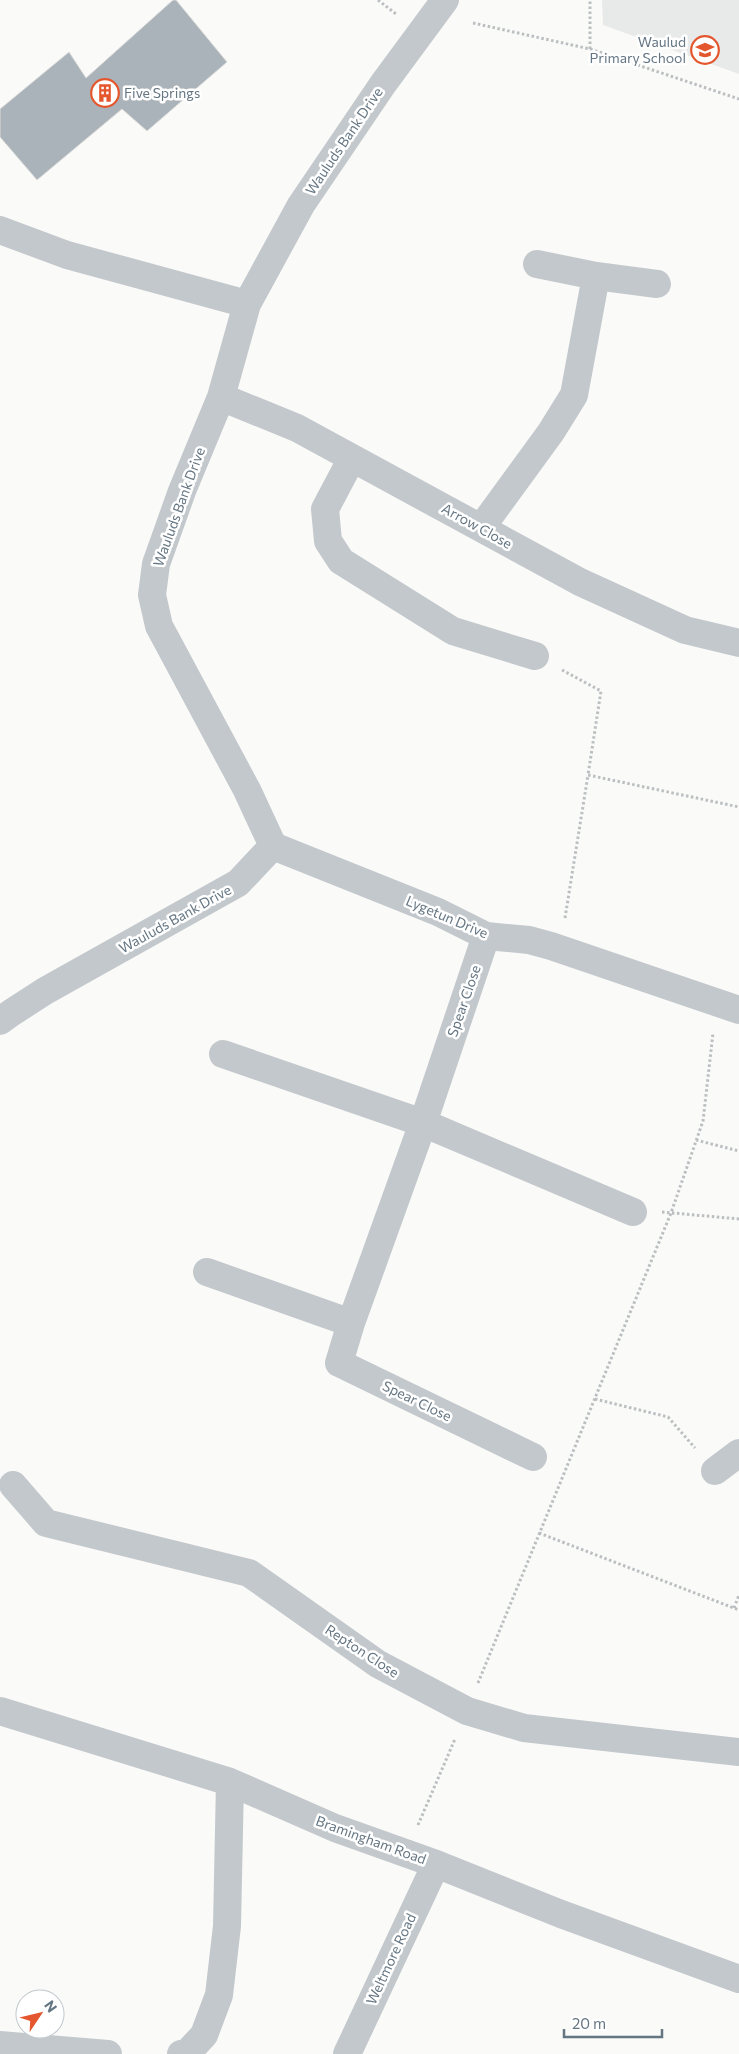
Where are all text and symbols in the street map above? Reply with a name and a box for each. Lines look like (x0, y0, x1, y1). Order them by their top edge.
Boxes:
place label: Waulud Primary School (590, 33, 686, 66)
school or university icon: Waulud Primary School (690, 35, 720, 65)
building icon: Five Springs (90, 78, 120, 108)
place label: Five Springs (124, 84, 200, 101)
street label: Wauluds Bank Drive (301, 84, 386, 198)
street label: Wauluds Bank Drive (149, 445, 208, 569)
street label: Arrow Close (439, 499, 515, 552)
street label: Wauluds Bank Drive (116, 881, 234, 956)
street label: Lygetun Drive (404, 892, 491, 941)
street label: Spear Close (443, 963, 484, 1039)
street label: Spear Close (380, 1377, 454, 1425)
street label: Repton Close (322, 1620, 402, 1681)
street label: Bramingham Road (314, 1812, 429, 1867)
street label: Weltmore Road (362, 1910, 419, 2007)
north arrow (15, 1989, 65, 2039)
text: N (41, 1997, 61, 2015)
scale bar (564, 2006, 662, 2038)
text: 20 m (572, 2014, 606, 2032)

